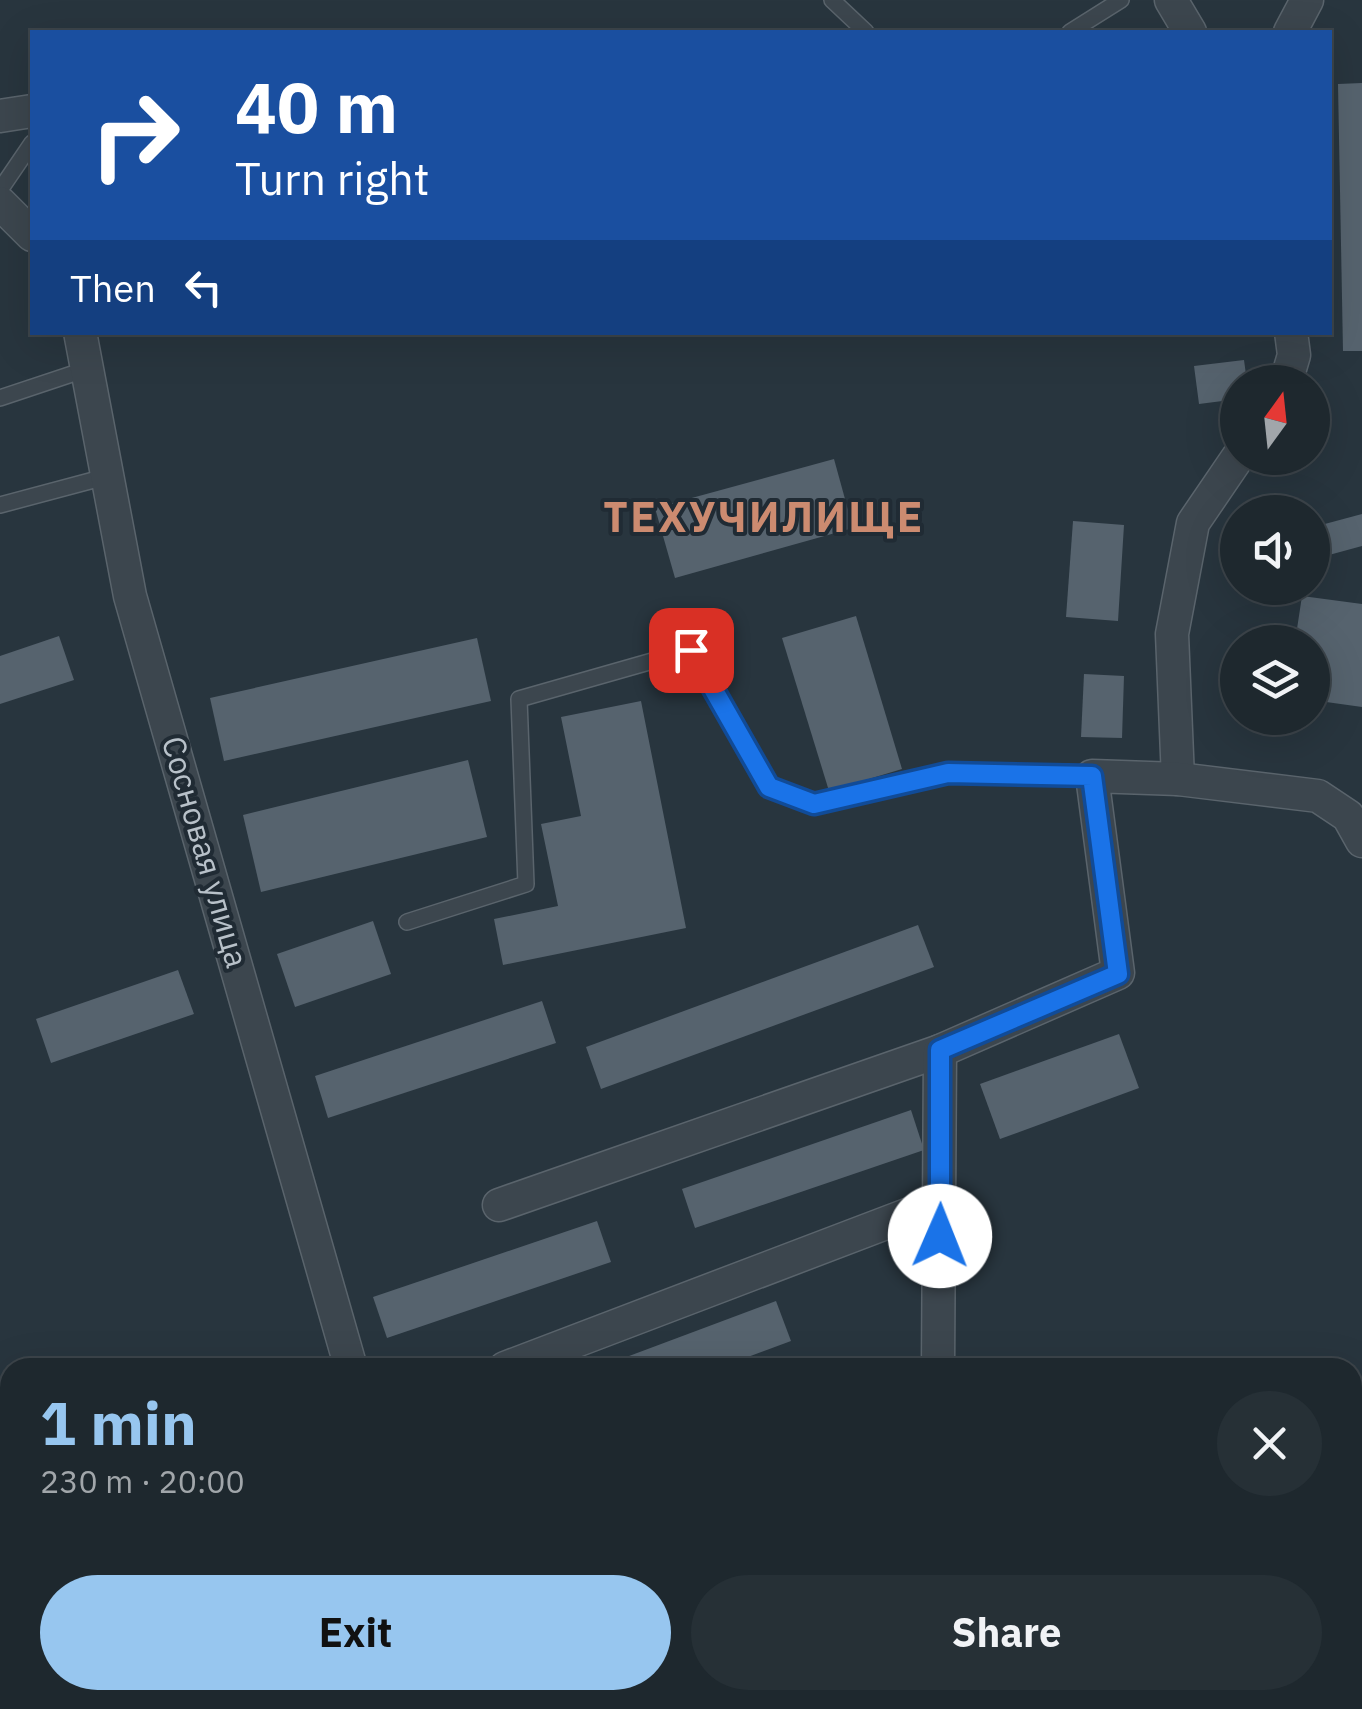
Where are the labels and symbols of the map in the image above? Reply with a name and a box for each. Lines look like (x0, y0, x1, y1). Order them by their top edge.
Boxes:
north arrow (1220, 365, 1330, 475)
district label: ТЕХУЧИЛИЩЕ (603, 489, 925, 544)
pin (649, 608, 734, 693)
street label: Сосновая улица (153, 731, 259, 972)
position arrow (888, 1184, 992, 1288)

